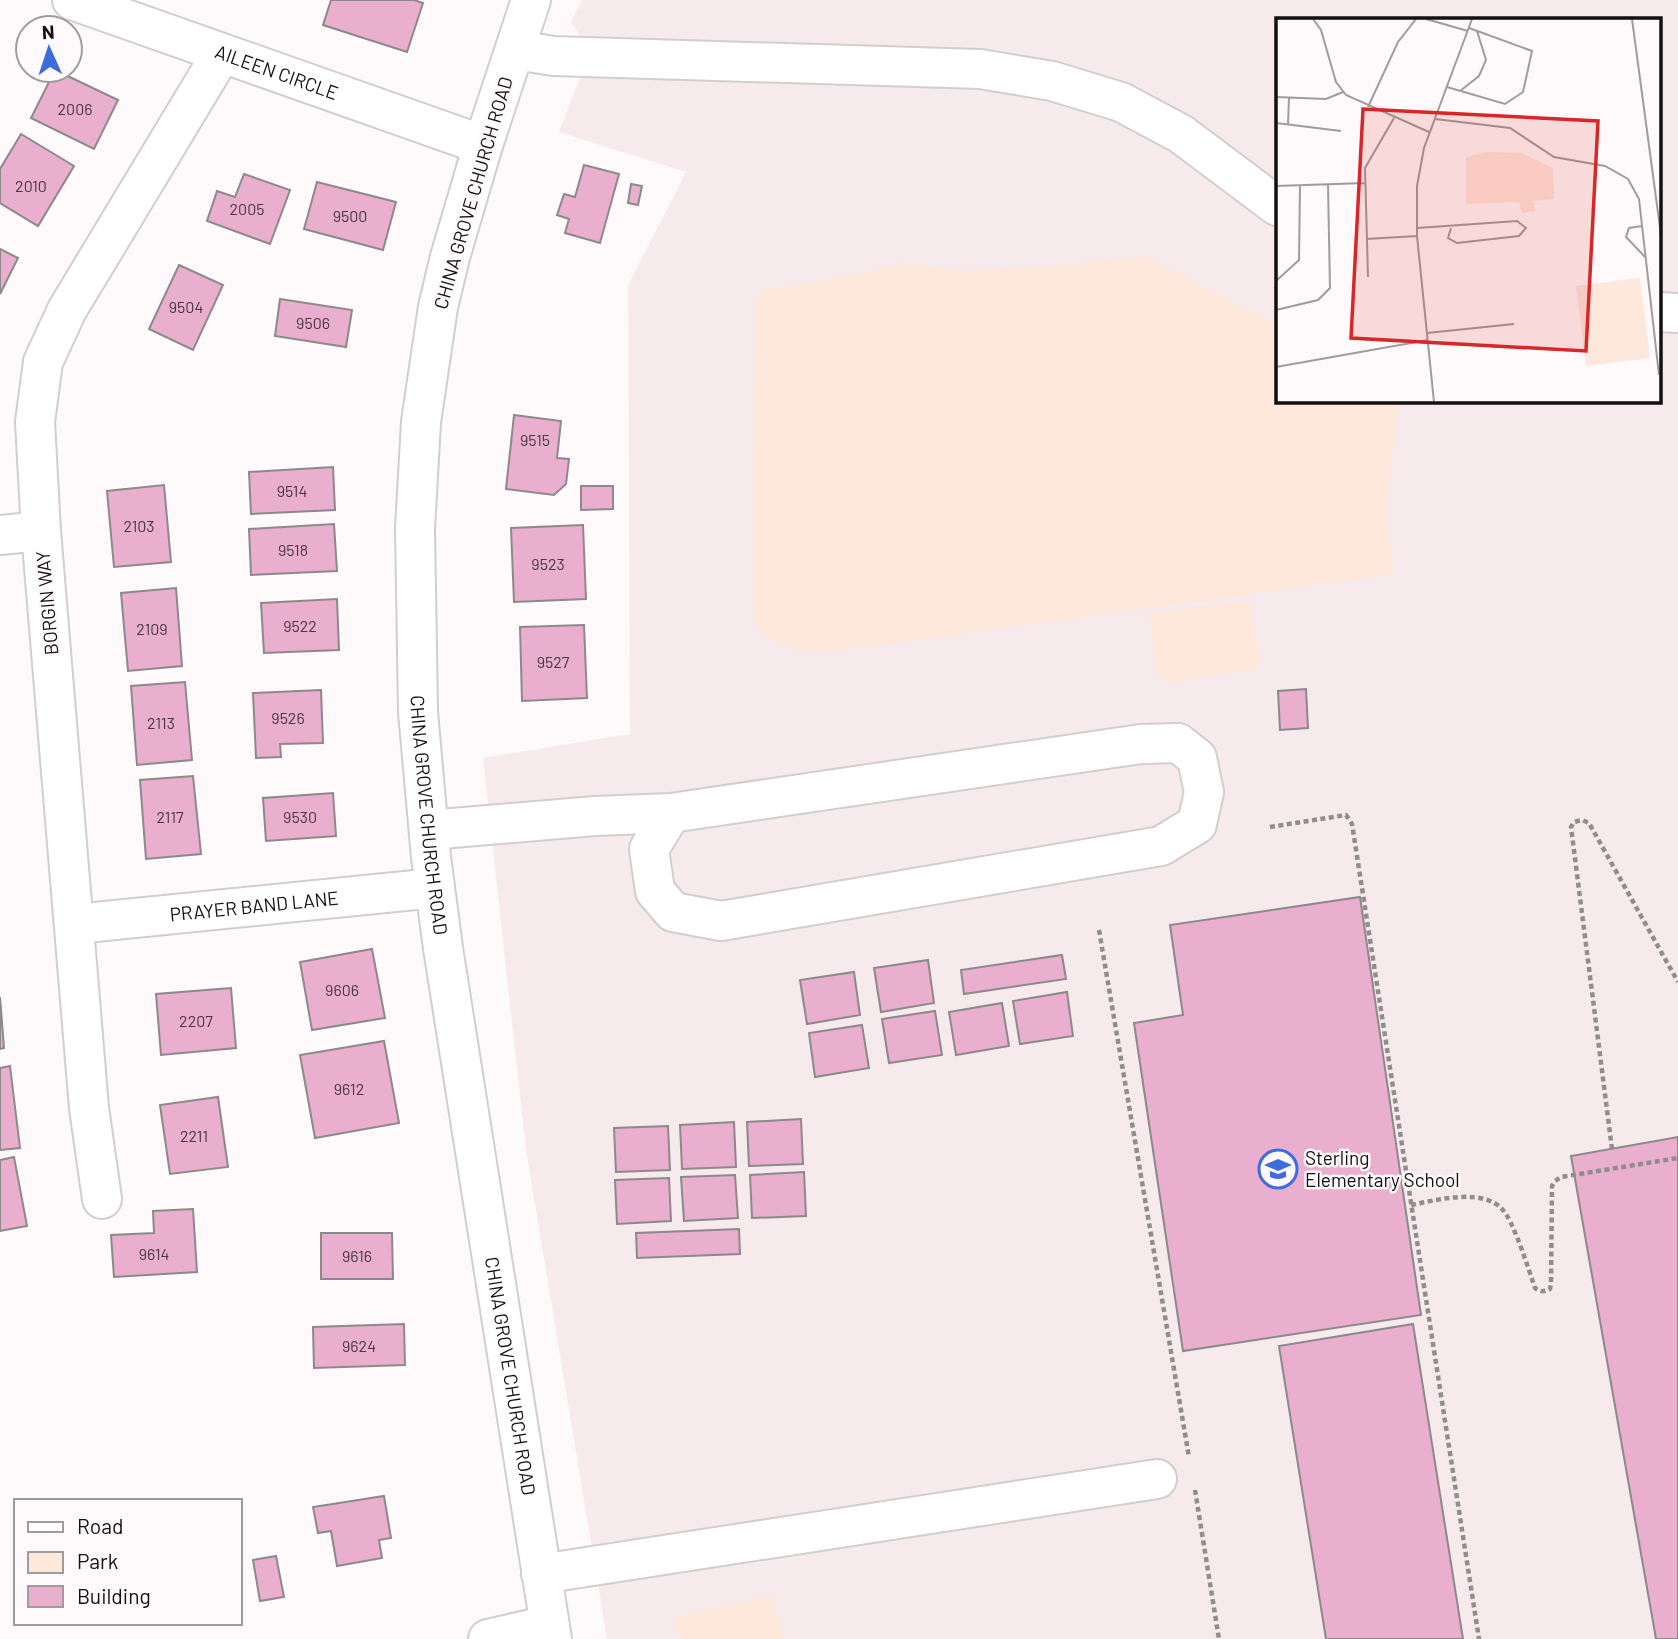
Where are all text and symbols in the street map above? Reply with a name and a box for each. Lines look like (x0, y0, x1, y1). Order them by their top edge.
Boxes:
north arrow (14, 14, 84, 84)
inset map (1276, 18, 1660, 402)
text: N (41, 20, 55, 43)
street label: AILEEN CIRCLE (212, 39, 341, 104)
street label: CHINA GROVE CHURCH ROAD (428, 74, 517, 312)
house number: 2006 (58, 99, 92, 118)
house number: 2010 (15, 176, 47, 195)
house number: 2005 (230, 199, 264, 218)
house number: 9500 (333, 206, 367, 225)
house number: 9504 (169, 297, 203, 316)
house number: 9506 (296, 313, 330, 332)
house number: 9515 (520, 430, 550, 449)
house number: 9514 (277, 481, 307, 500)
house number: 2103 (123, 516, 155, 535)
house number: 9518 (278, 540, 308, 559)
street label: BORGIN WAY (30, 550, 63, 656)
house number: 9523 (531, 554, 565, 573)
house number: 9522 (283, 616, 317, 635)
house number: 2109 (136, 619, 168, 638)
house number: 9527 (537, 652, 570, 671)
street label: CHINA GROVE CHURCH ROAD (407, 695, 453, 936)
house number: 9526 (271, 708, 305, 727)
house number: 2113 (147, 713, 175, 732)
house number: 2117 (156, 807, 184, 826)
house number: 9530 (283, 807, 317, 826)
street label: PRAYER BAND LANE (169, 886, 340, 925)
house number: 9606 (325, 980, 359, 999)
house number: 2207 (179, 1011, 213, 1030)
house number: 9612 (334, 1079, 364, 1098)
house number: 2211 (180, 1126, 208, 1145)
place label: Sterling Elementary School (1305, 1146, 1460, 1191)
school or university icon: Sterling Elementary School (1257, 1148, 1299, 1190)
house number: 9614 (139, 1244, 169, 1263)
house number: 9616 (342, 1246, 372, 1265)
street label: CHINA GROVE CHURCH ROAD (481, 1255, 541, 1497)
house number: 9624 (342, 1336, 376, 1355)
legend (14, 1499, 242, 1625)
text: Road (77, 1513, 123, 1538)
text: Park (77, 1548, 118, 1573)
text: Building (77, 1583, 151, 1608)

